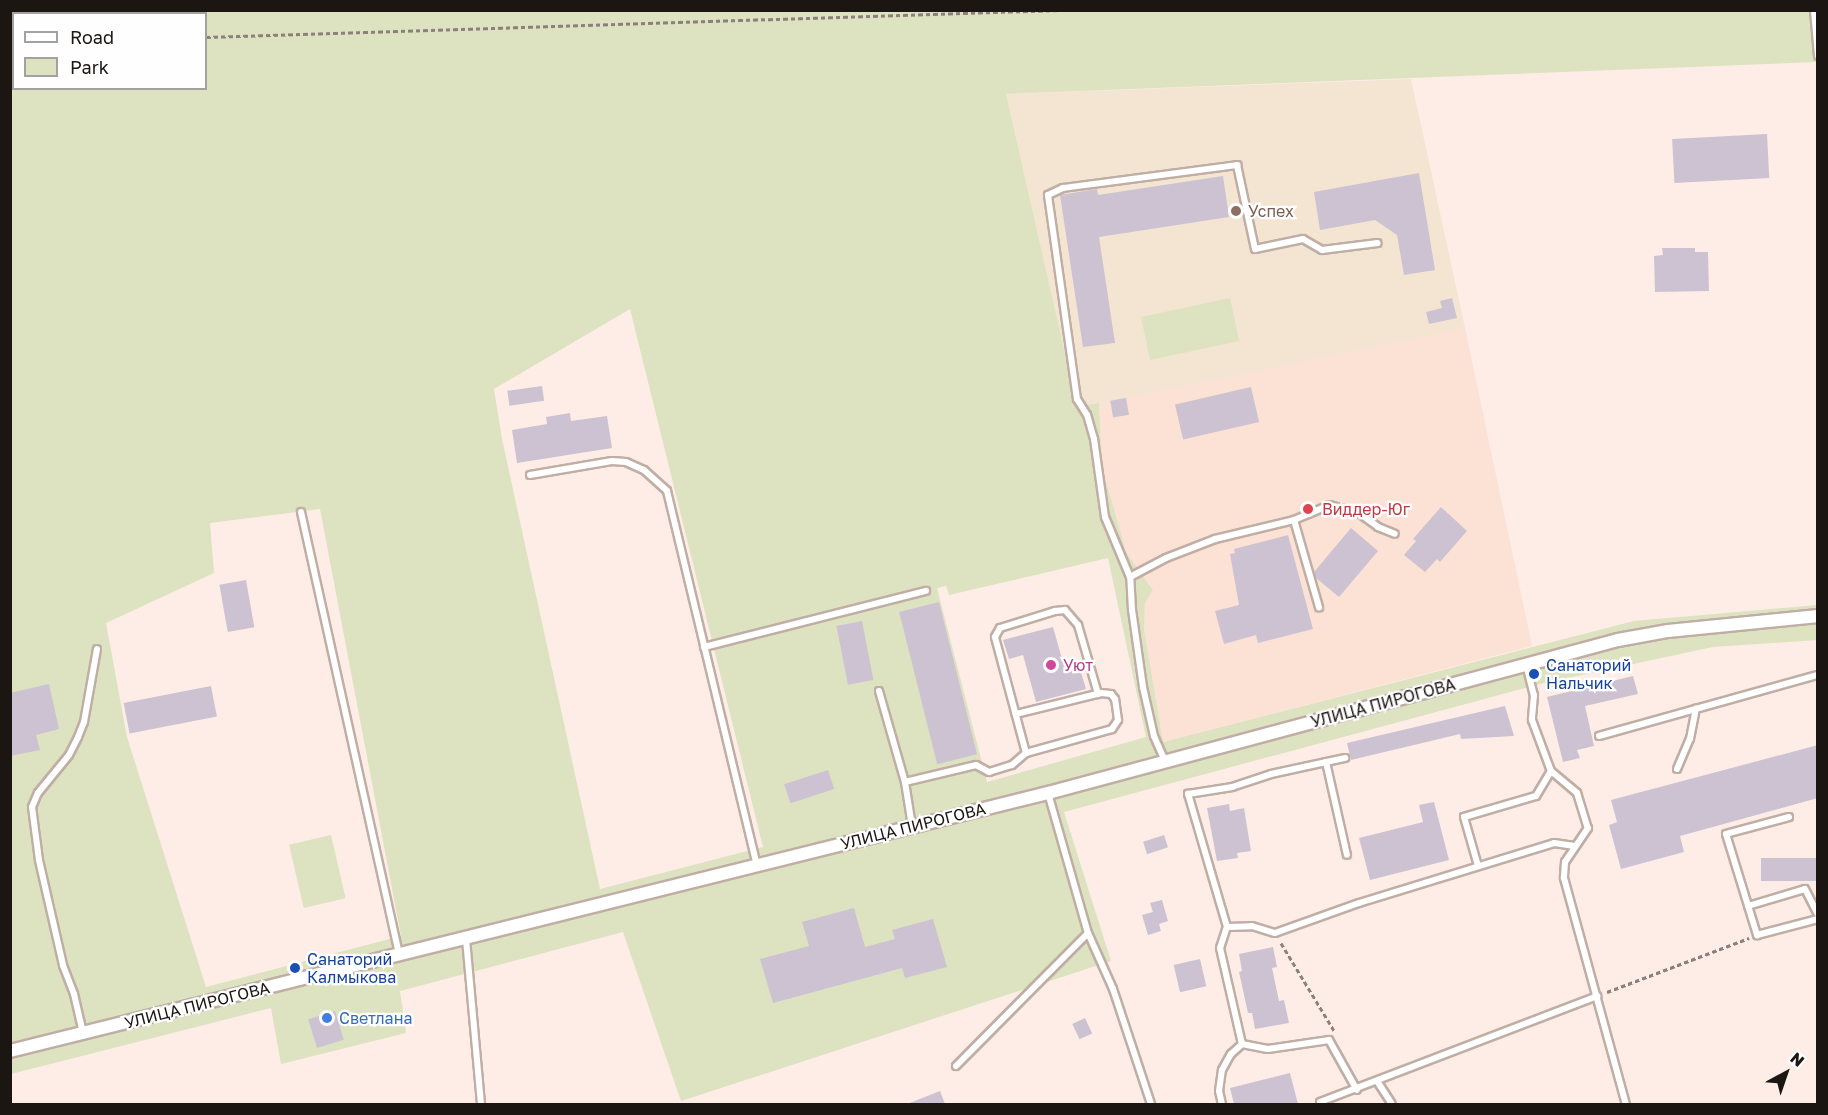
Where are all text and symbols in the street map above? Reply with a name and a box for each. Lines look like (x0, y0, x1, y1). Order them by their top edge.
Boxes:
legend (12, 12, 207, 90)
text: Road (70, 26, 114, 48)
text: Park (70, 56, 109, 78)
place label: Успех (1248, 201, 1294, 221)
marker: Успех (1229, 204, 1243, 218)
place label: Виддер-Юг (1322, 499, 1410, 519)
marker: Виддер-Юг (1299, 500, 1317, 518)
place label: Уют (1063, 655, 1093, 675)
place label: Санаторий Нальчик (1546, 655, 1631, 693)
marker: Уют (1044, 658, 1058, 672)
marker: Санаторий Нальчик (1527, 667, 1541, 681)
street label: УЛИЦА ПИРОГОВА (1309, 674, 1457, 732)
street label: УЛИЦА ПИРОГОВА (838, 799, 988, 853)
place label: Санаторий Калмыкова (307, 949, 396, 987)
marker: Санаторий Калмыкова (288, 961, 302, 975)
street label: УЛИЦА ПИРОГОВА (122, 978, 272, 1032)
place label: Светлана (339, 1008, 412, 1028)
marker: Светлана (320, 1011, 334, 1025)
north arrow (1756, 1043, 1816, 1103)
text: N (1786, 1048, 1809, 1071)

